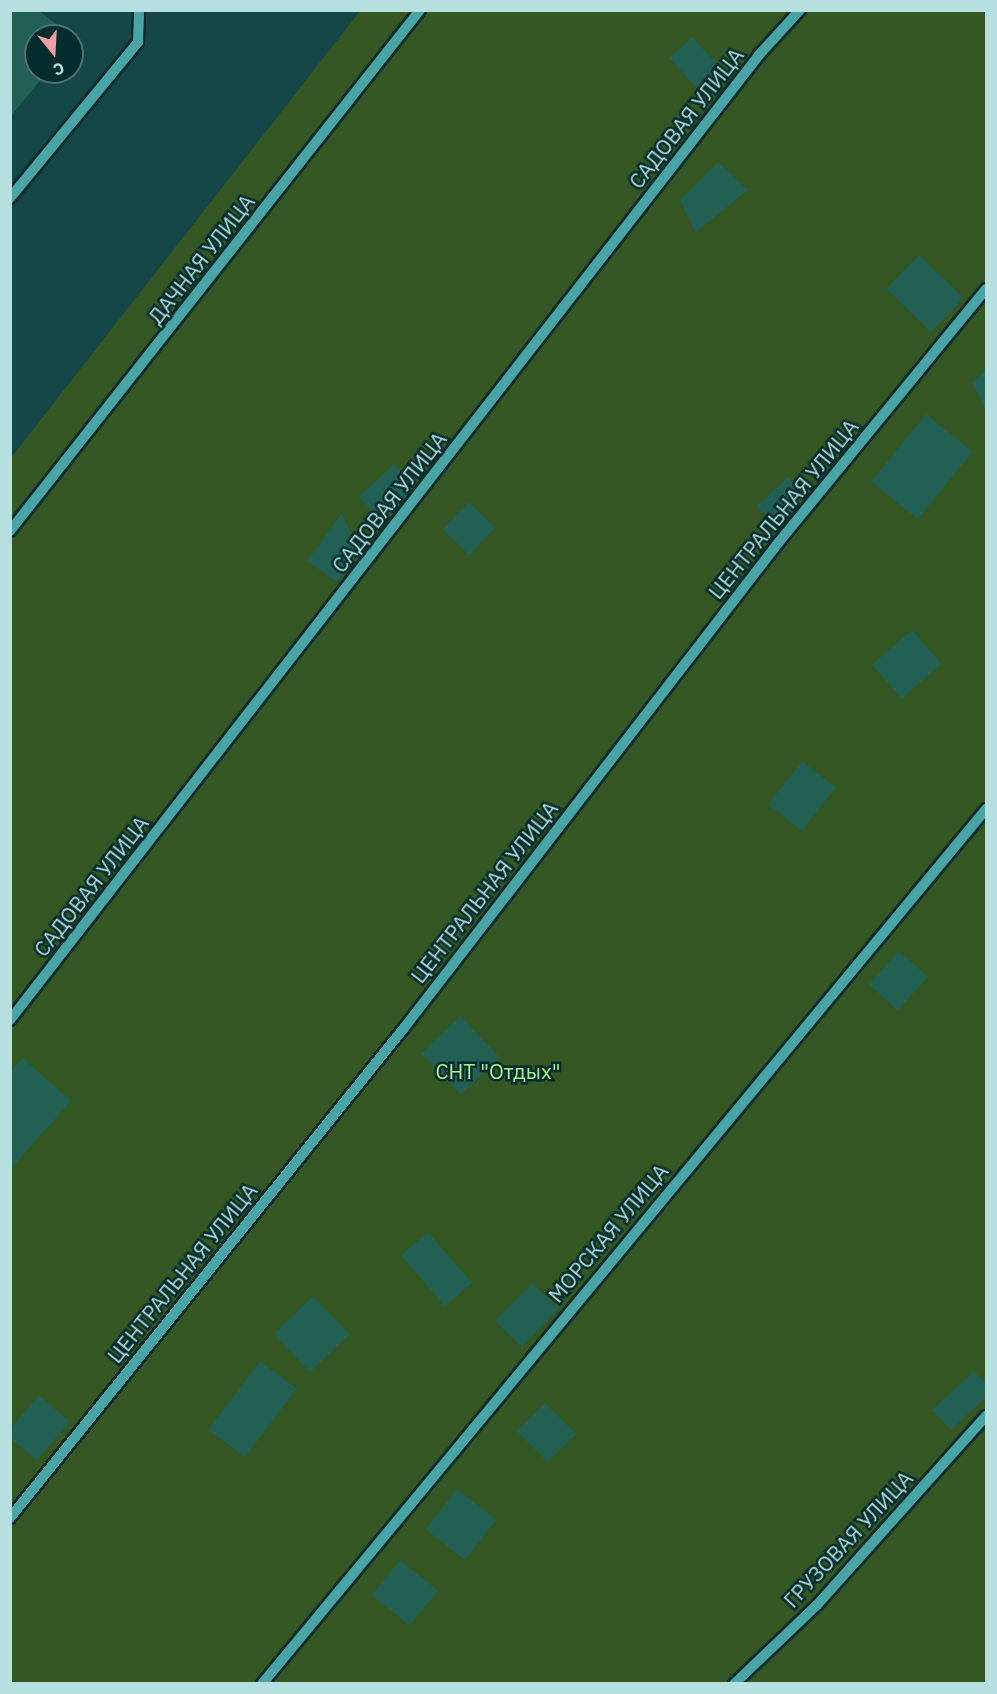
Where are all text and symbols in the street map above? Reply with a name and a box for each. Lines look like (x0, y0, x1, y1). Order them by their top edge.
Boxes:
north arrow (24, 24, 84, 84)
street label: САДОВАЯ УЛИЦА (623, 43, 749, 193)
text: С (51, 58, 67, 80)
street label: ДАЧНАЯ УЛИЦА (143, 189, 259, 329)
street label: ЦЕНТРАЛЬНАЯ УЛИЦА (703, 414, 863, 604)
street label: САДОВАЯ УЛИЦА (326, 427, 452, 577)
street label: ЦЕНТРАЛЬНАЯ УЛИЦА (405, 796, 563, 988)
street label: САДОВАЯ УЛИЦА (28, 811, 154, 961)
park label: СНТ "Отдых" (435, 1058, 561, 1084)
street label: МОРСКАЯ УЛИЦА (543, 1159, 673, 1307)
street label: ЦЕНТРАЛЬНАЯ УЛИЦА (102, 1178, 262, 1368)
street label: ГРУЗОВАЯ УЛИЦА (778, 1465, 918, 1613)

